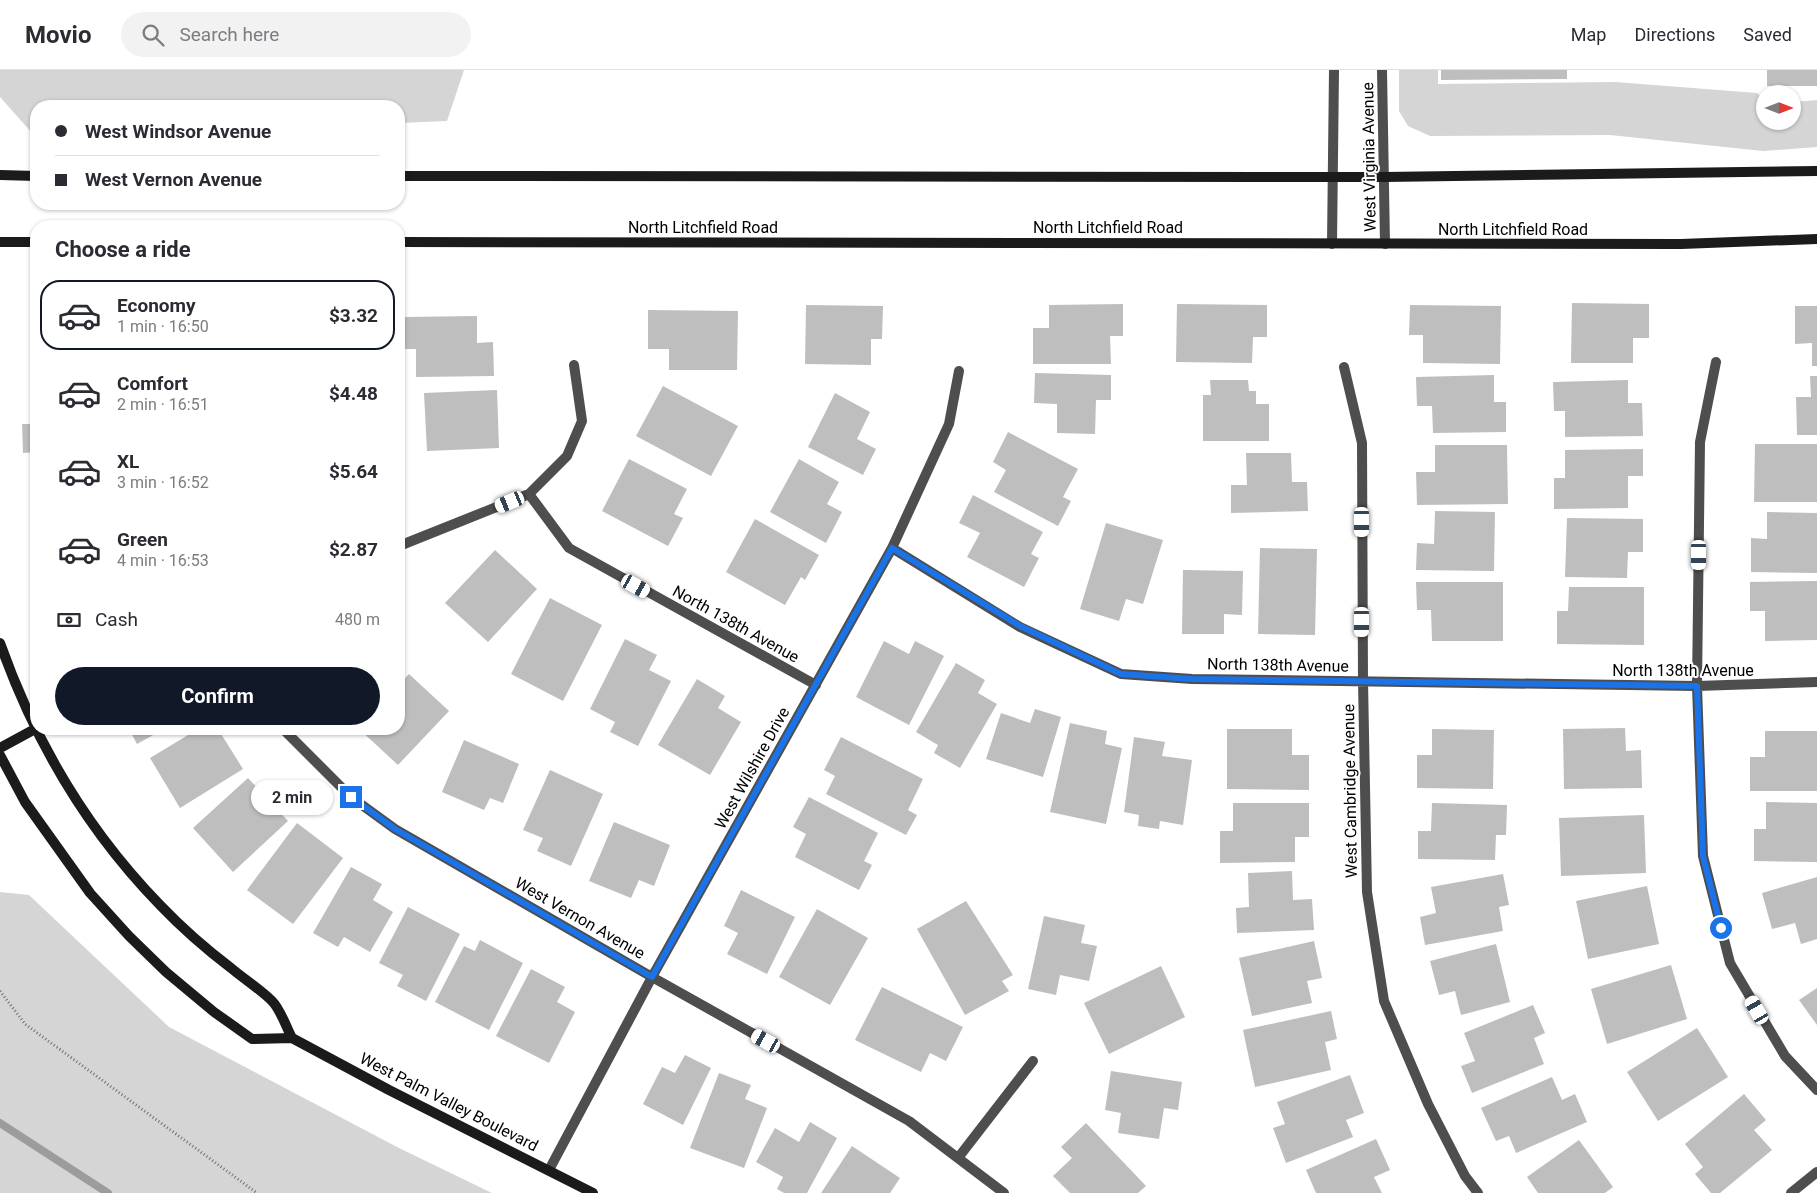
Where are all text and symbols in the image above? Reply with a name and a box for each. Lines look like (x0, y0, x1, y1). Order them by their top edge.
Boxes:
search box (121, 12, 471, 57)
text: Movio (25, 21, 91, 49)
icon: search (139, 21, 167, 49)
text: Search here (179, 23, 279, 46)
text: Map (1571, 24, 1606, 45)
text: Directions (1634, 24, 1715, 45)
text: Saved (1743, 24, 1792, 45)
street label: West Virginia Avenue (1358, 82, 1380, 232)
north arrow (1756, 85, 1801, 130)
map controls (1756, 85, 1801, 130)
text: West Windsor Avenue (85, 120, 271, 143)
text: West Vernon Avenue (85, 168, 262, 191)
street label: North Litchfield Road (628, 218, 778, 237)
street label: North Litchfield Road (1033, 218, 1183, 237)
street label: North Litchfield Road (1438, 220, 1588, 239)
text: Choose a ride (55, 237, 191, 262)
icon: car (57, 293, 102, 338)
text: Economy (117, 294, 196, 317)
text: $3.32 (329, 304, 378, 327)
text: 1 min · 16:50 (117, 317, 209, 336)
icon: car (57, 371, 102, 416)
text: Comfort (117, 372, 188, 395)
text: $4.48 (329, 382, 378, 405)
text: 2 min · 16:51 (117, 395, 209, 414)
icon: car (57, 449, 102, 494)
text: XL (117, 450, 139, 473)
text: $5.64 (329, 460, 378, 483)
text: 3 min · 16:52 (117, 473, 209, 492)
car (493, 489, 526, 515)
car (1354, 507, 1369, 537)
icon: car (57, 527, 102, 572)
text: Green (117, 528, 168, 551)
text: $2.87 (329, 538, 378, 561)
car (1691, 540, 1706, 570)
text: 4 min · 16:53 (117, 551, 209, 570)
car (619, 572, 652, 600)
street label: North 138th Avenue (669, 581, 803, 667)
icon: cash (55, 606, 83, 634)
car (1354, 607, 1369, 637)
text: Cash (95, 608, 138, 631)
text: 480 m (335, 610, 380, 629)
street label: North 138th Avenue (1207, 654, 1349, 676)
street label: North 138th Avenue (1612, 661, 1754, 680)
button: Confirm (55, 667, 380, 725)
street label: West Wilshire Drive (711, 704, 793, 832)
street label: West Cambridge Avenue (1339, 704, 1361, 878)
callout: 2 min (251, 780, 334, 814)
route end (340, 786, 362, 808)
text: 2 min (272, 788, 312, 807)
street label: West Vernon Avenue (512, 873, 648, 963)
route start (1710, 917, 1732, 939)
car (1743, 993, 1770, 1027)
car (749, 1027, 782, 1055)
street label: West Palm Valley Boulevard (357, 1049, 541, 1155)

